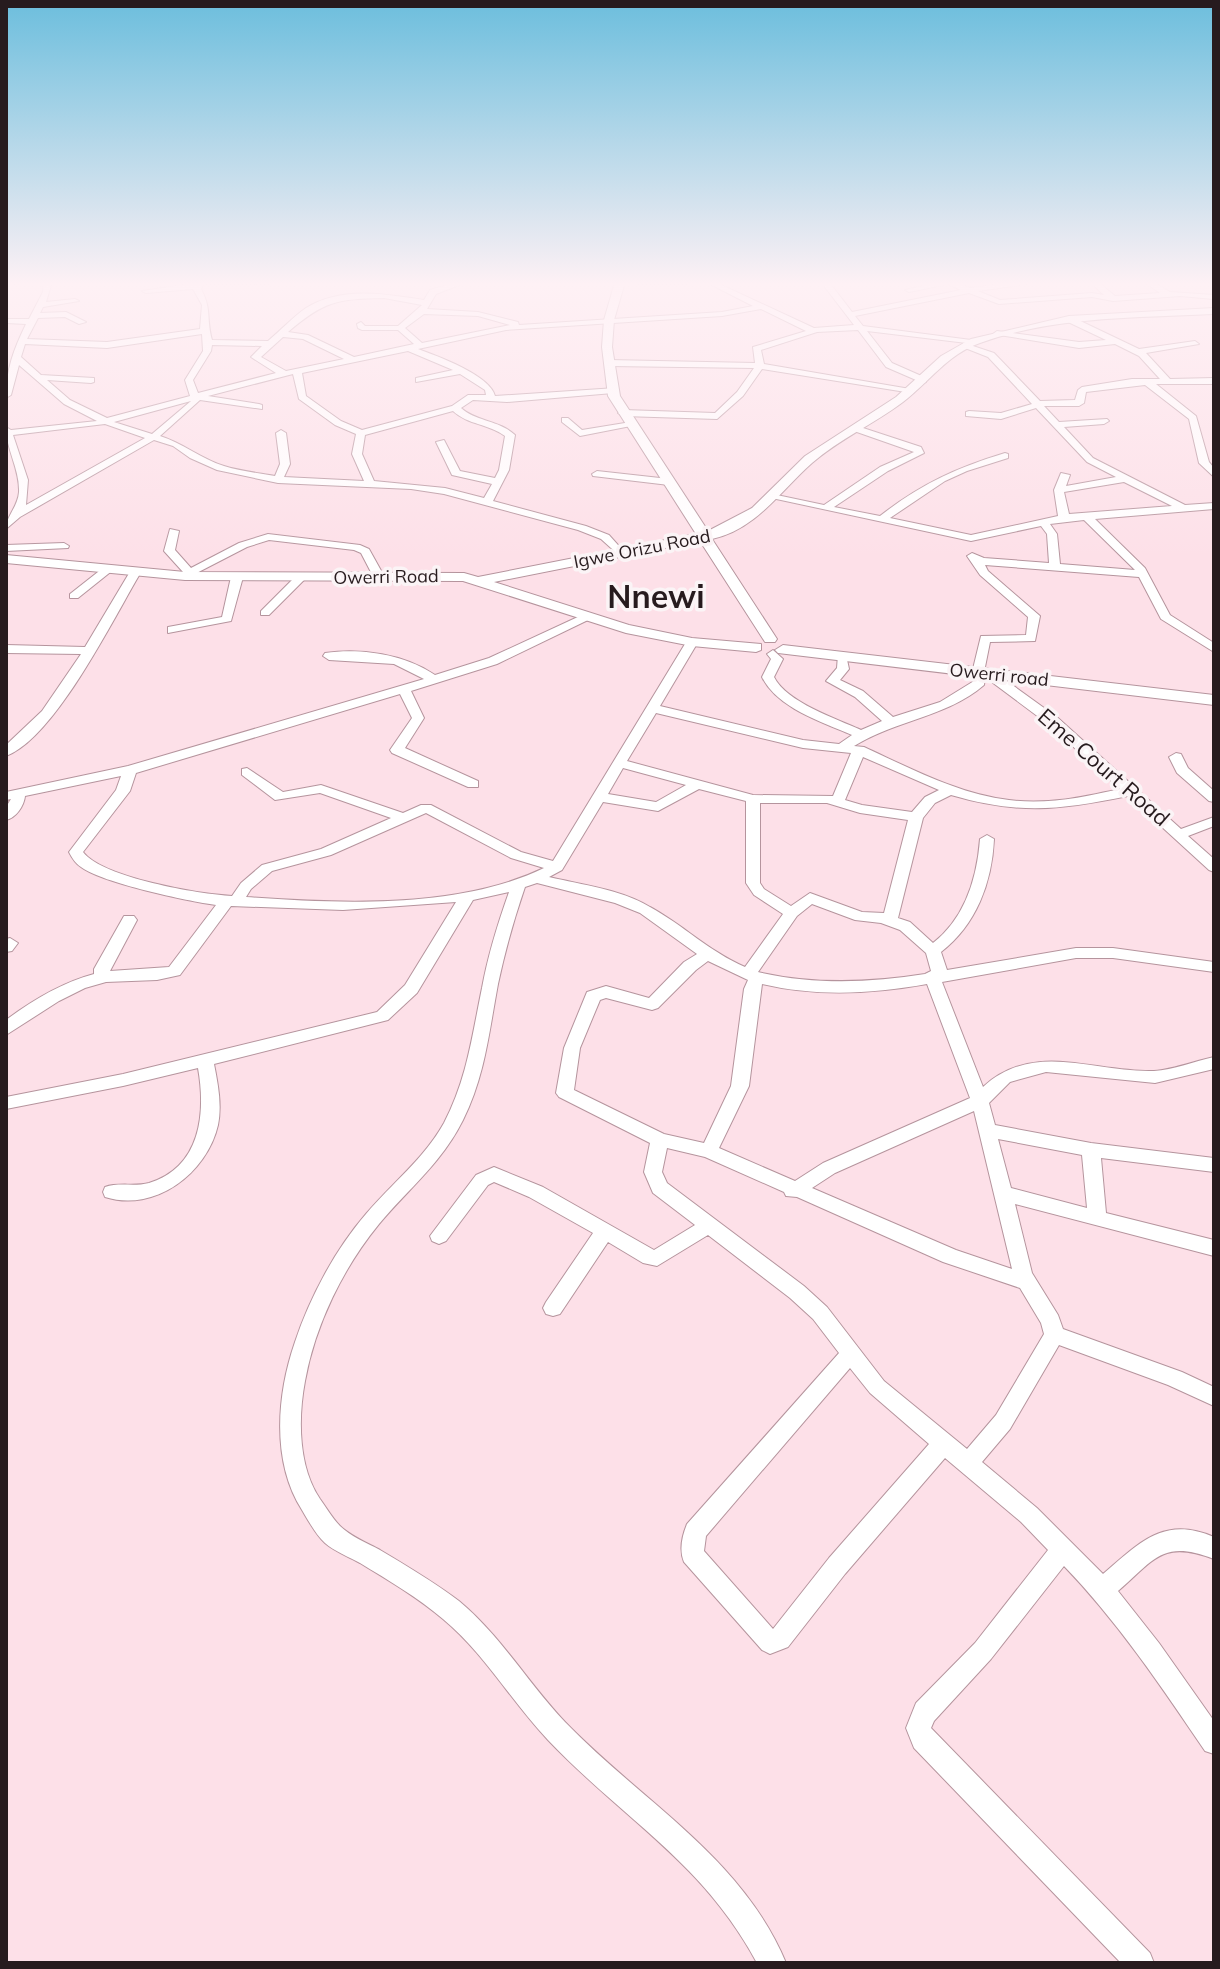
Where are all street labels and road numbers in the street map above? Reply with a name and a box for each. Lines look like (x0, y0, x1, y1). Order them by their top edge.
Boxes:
street label: Igwe Orizu Road (572, 524, 712, 573)
street label: Owerri Road (333, 564, 439, 589)
street label: Owerri road (948, 658, 1050, 691)
street label: Eme Court Road (1032, 702, 1176, 832)

